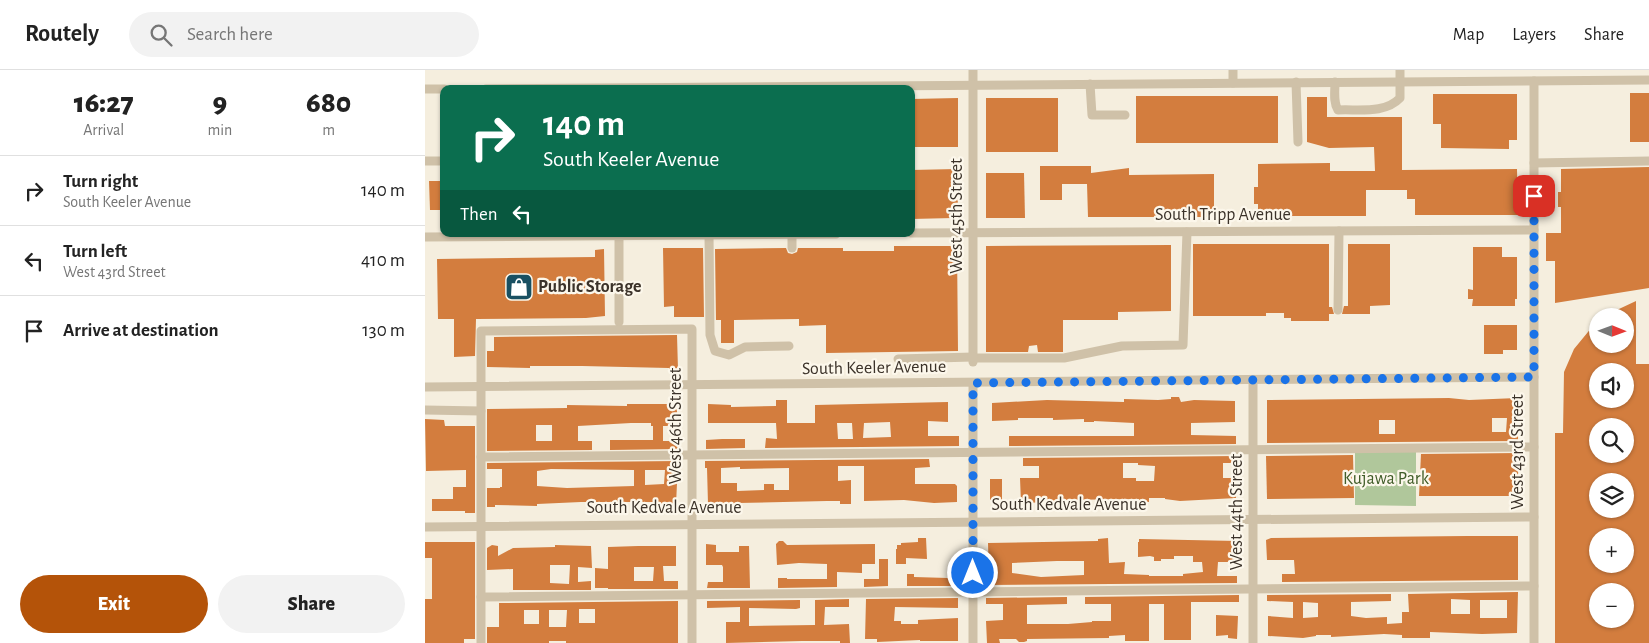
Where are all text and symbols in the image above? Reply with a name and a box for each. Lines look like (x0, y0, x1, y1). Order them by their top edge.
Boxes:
search box (129, 12, 479, 57)
icon: search (147, 21, 175, 49)
text: Routely (25, 22, 99, 46)
text: Search here (187, 25, 273, 44)
text: Map (1453, 26, 1484, 44)
text: Layers (1512, 26, 1556, 44)
text: Share (1584, 26, 1624, 44)
text: 16:27 (74, 88, 134, 118)
text: 9 (213, 88, 227, 118)
text: 680 (306, 88, 351, 118)
icon: right (460, 105, 525, 170)
text: 140 m (543, 107, 625, 142)
text: Arrival (83, 122, 124, 138)
text: min (207, 122, 232, 138)
text: m (322, 122, 335, 138)
text: South Keeler Avenue (543, 148, 719, 170)
street label: West 45th Street (948, 158, 966, 274)
text: Turn right (63, 172, 138, 191)
pin (1513, 175, 1555, 217)
icon: right (20, 177, 48, 205)
text: 140 m (361, 181, 405, 200)
icon: arrive (1520, 182, 1548, 210)
text: South Keeler Avenue (63, 194, 191, 210)
icon: left (508, 200, 536, 228)
text: Then (460, 205, 498, 224)
street label: South Tripp Avenue (1155, 206, 1291, 224)
text: Turn left (63, 242, 127, 261)
icon: left (20, 247, 48, 275)
text: 410 m (361, 251, 405, 270)
text: West 43rd Street (63, 264, 166, 280)
shop icon: Public Storage (504, 272, 534, 302)
place label: Public Storage (538, 278, 642, 296)
north arrow (1589, 308, 1634, 352)
map controls (1589, 308, 1634, 628)
icon: arrive (20, 317, 48, 345)
text: Arrive at destination (63, 321, 219, 340)
text: 130 m (362, 321, 405, 340)
street label: South Keeler Avenue (802, 358, 946, 378)
button: sound (1589, 363, 1634, 408)
street label: West 46th Street (667, 367, 685, 484)
street label: West 43rd Street (1509, 394, 1527, 510)
button: search (1589, 418, 1634, 463)
street label: West 44th Street (1228, 453, 1246, 570)
park label: Kujawa Park (1343, 470, 1430, 488)
button: layers (1589, 473, 1634, 518)
street label: South Kedvale Avenue (991, 496, 1147, 514)
street label: South Kedvale Avenue (586, 499, 742, 517)
button: + (1589, 528, 1634, 573)
position arrow (946, 546, 998, 598)
button: Exit (20, 575, 208, 633)
button: Share (218, 575, 405, 633)
button: − (1589, 583, 1634, 628)

